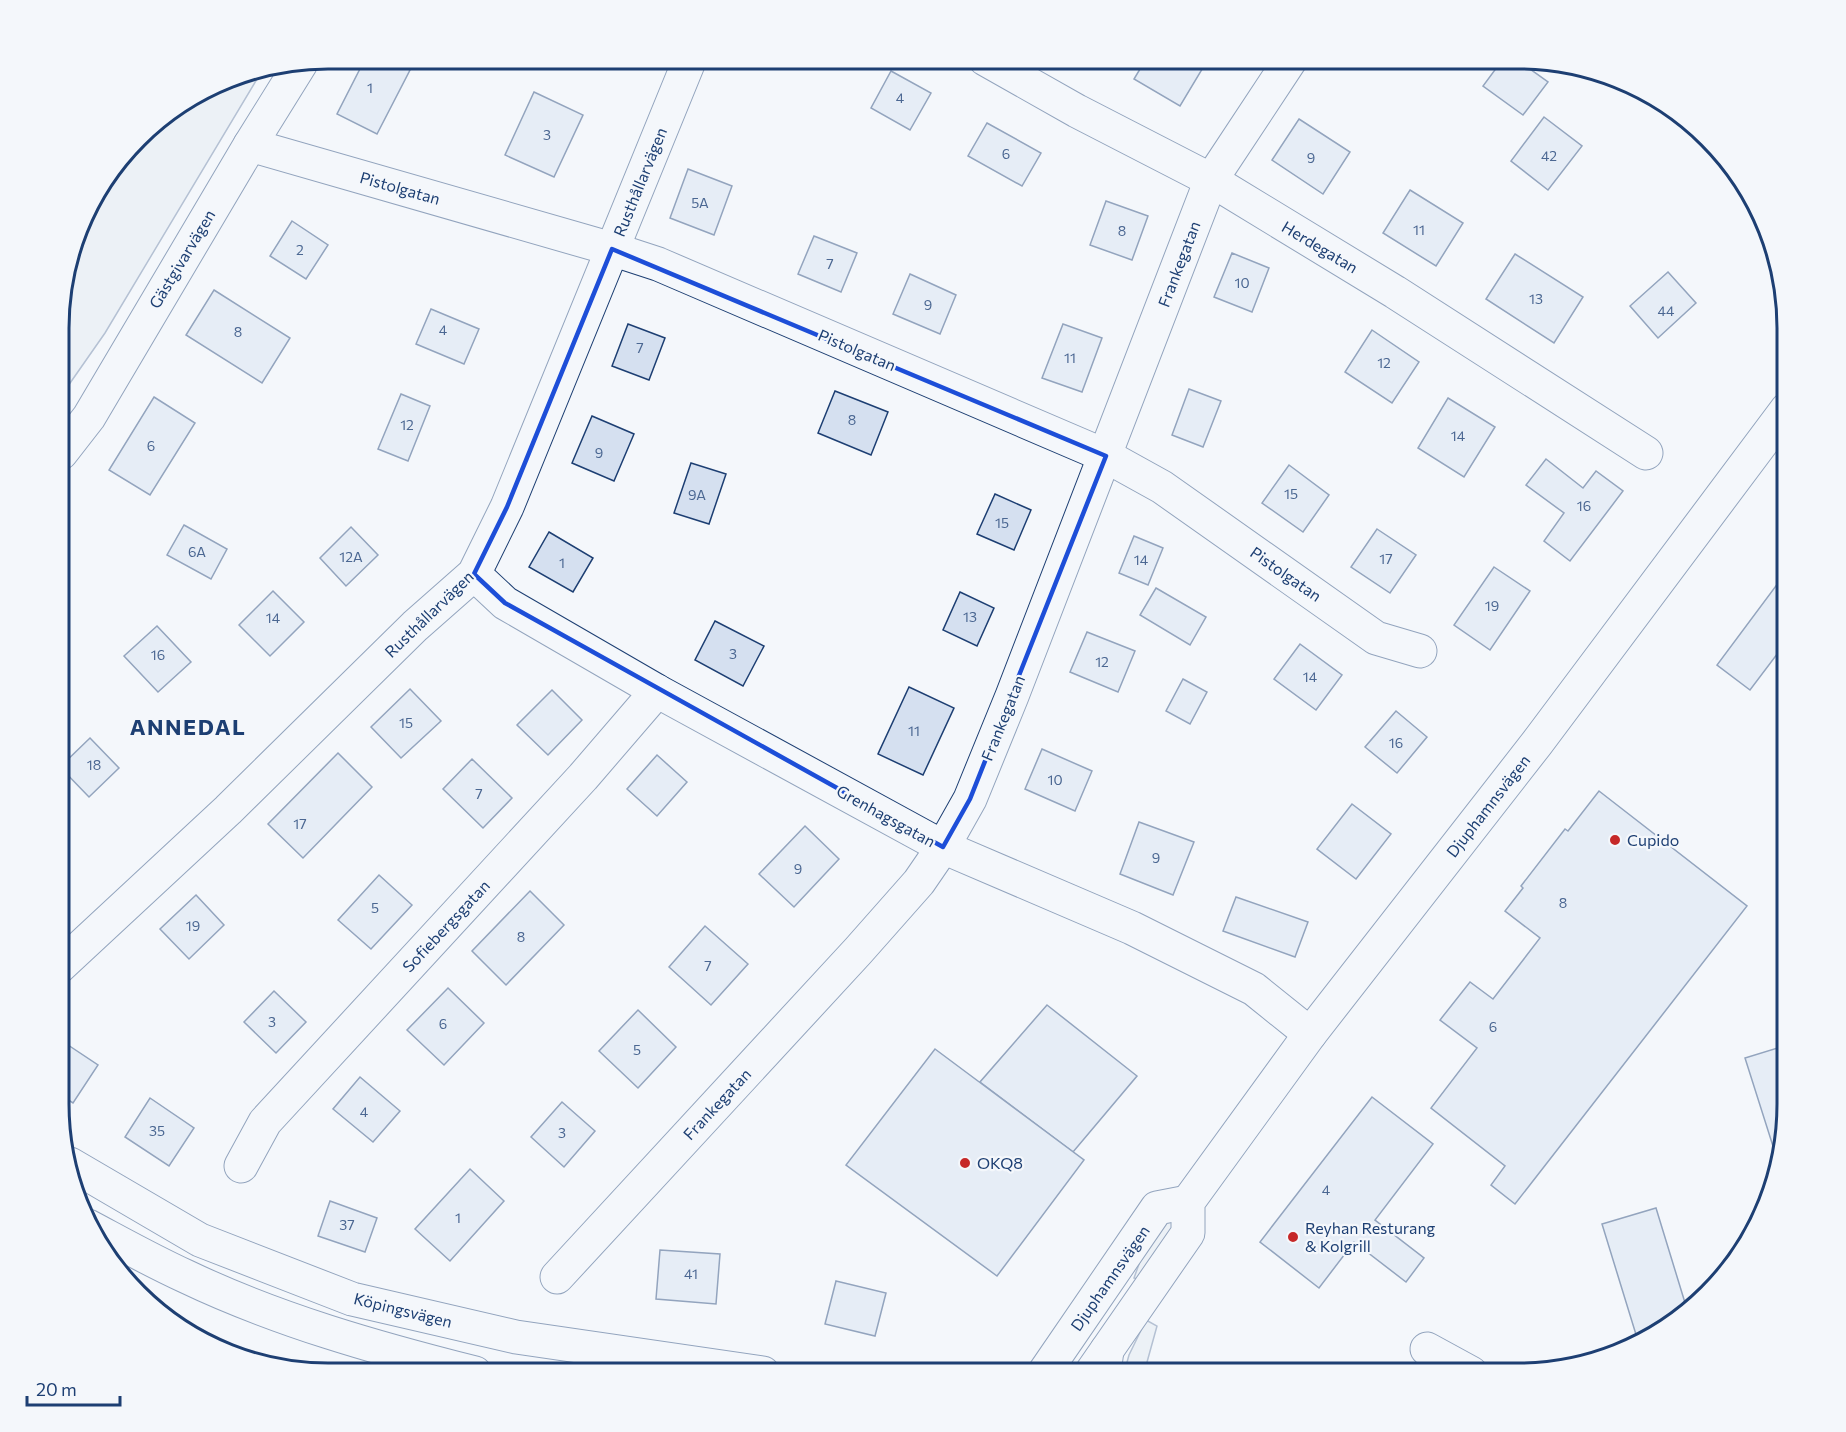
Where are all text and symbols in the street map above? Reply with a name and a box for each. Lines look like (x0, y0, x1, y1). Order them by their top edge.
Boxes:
house number: 1 (367, 79, 373, 96)
house number: 4 (896, 89, 905, 106)
street label: Rusthållarvägen (609, 124, 670, 239)
house number: 3 (543, 126, 551, 143)
house number: 6 (1002, 145, 1010, 162)
house number: 42 (1541, 147, 1557, 164)
house number: 9 (1307, 149, 1315, 166)
street label: Pistolgatan (358, 167, 442, 208)
house number: 5A (691, 194, 709, 211)
street label: Gästgivarvägen (145, 206, 219, 312)
street label: Herdegatan (1279, 216, 1362, 277)
street label: Frankegatan (1153, 218, 1204, 309)
house number: 11 (1413, 221, 1425, 238)
house number: 8 (1118, 222, 1126, 239)
house number: 2 (296, 241, 304, 258)
house number: 7 (826, 255, 834, 272)
house number: 10 (1234, 274, 1250, 291)
house number: 13 (1529, 290, 1543, 307)
house number: 9 (924, 296, 932, 313)
house number: 44 (1658, 302, 1675, 319)
house number: 4 (439, 321, 448, 338)
house number: 8 (234, 323, 242, 340)
street label: Pistolgatan (816, 325, 899, 374)
house number: 7 (636, 339, 644, 356)
house number: 11 (1064, 349, 1076, 366)
house number: 12 (1377, 354, 1391, 371)
house number: 8 (848, 411, 856, 428)
house number: 12 (400, 416, 414, 433)
house number: 14 (1451, 427, 1466, 444)
house number: 6 (147, 437, 155, 454)
house number: 9 (595, 444, 603, 461)
house number: 15 (1284, 485, 1298, 502)
house number: 9A (688, 486, 706, 503)
house number: 16 (1577, 497, 1591, 514)
house number: 15 (995, 514, 1009, 531)
street label: Pistolgatan (1247, 542, 1326, 605)
house number: 6A (188, 543, 206, 560)
house number: 12A (339, 548, 363, 565)
house number: 17 (1379, 550, 1393, 567)
house number: 14 (1134, 551, 1149, 568)
house number: 1 (559, 554, 565, 571)
street label: Rusthållarvägen (380, 566, 477, 661)
house number: 19 (1485, 597, 1499, 614)
house number: 13 (963, 608, 977, 625)
house number: 14 (266, 609, 281, 626)
house number: 3 (729, 645, 737, 662)
house number: 16 (151, 646, 165, 663)
house number: 12 (1095, 653, 1109, 670)
house number: 14 (1303, 668, 1318, 685)
street label: Frankegatan (977, 672, 1028, 763)
district label: ANNEDAL (130, 713, 246, 740)
house number: 15 (399, 714, 413, 731)
house number: 11 (908, 722, 920, 739)
house number: 16 (1389, 734, 1403, 751)
street label: Djuphamnsvägen (1442, 751, 1533, 861)
house number: 18 (87, 756, 101, 773)
house number: 10 (1047, 771, 1063, 788)
street label: Grenhagsgatan (834, 781, 939, 851)
house number: 7 (475, 785, 483, 802)
house number: 17 (293, 815, 307, 832)
place label: Cupido (1627, 830, 1679, 849)
marker: Cupido (1608, 833, 1622, 847)
house number: 9 (1152, 849, 1160, 866)
house number: 9 (794, 860, 802, 877)
street label: Sofiebergsgatan (398, 876, 493, 976)
house number: 8 (1559, 894, 1567, 911)
house number: 5 (371, 899, 379, 916)
house number: 19 (186, 917, 200, 934)
house number: 8 (517, 928, 525, 945)
house number: 7 (704, 957, 712, 974)
house number: 3 (268, 1013, 276, 1030)
house number: 6 (439, 1015, 447, 1032)
house number: 6 (1489, 1018, 1497, 1035)
house number: 5 (633, 1041, 641, 1058)
street label: Frankegatan (679, 1064, 754, 1143)
house number: 4 (360, 1103, 369, 1120)
house number: 35 (149, 1122, 165, 1139)
house number: 3 (558, 1124, 566, 1141)
place label: OKQ8 (977, 1153, 1023, 1172)
marker: OKQ8 (958, 1156, 972, 1170)
house number: 4 (1322, 1181, 1331, 1198)
house number: 1 (455, 1209, 461, 1226)
house number: 37 (339, 1216, 355, 1233)
place label: Reyhan Resturang & Kolgrill (1305, 1218, 1436, 1255)
street label: Djuphamnsvägen (1066, 1221, 1153, 1334)
marker: Reyhan Resturang & Kolgrill (1286, 1230, 1300, 1244)
house number: 41 (684, 1265, 698, 1282)
street label: Köpingsvägen (352, 1288, 454, 1331)
scale bar (27, 1369, 120, 1407)
text: 20 m (36, 1378, 77, 1400)

